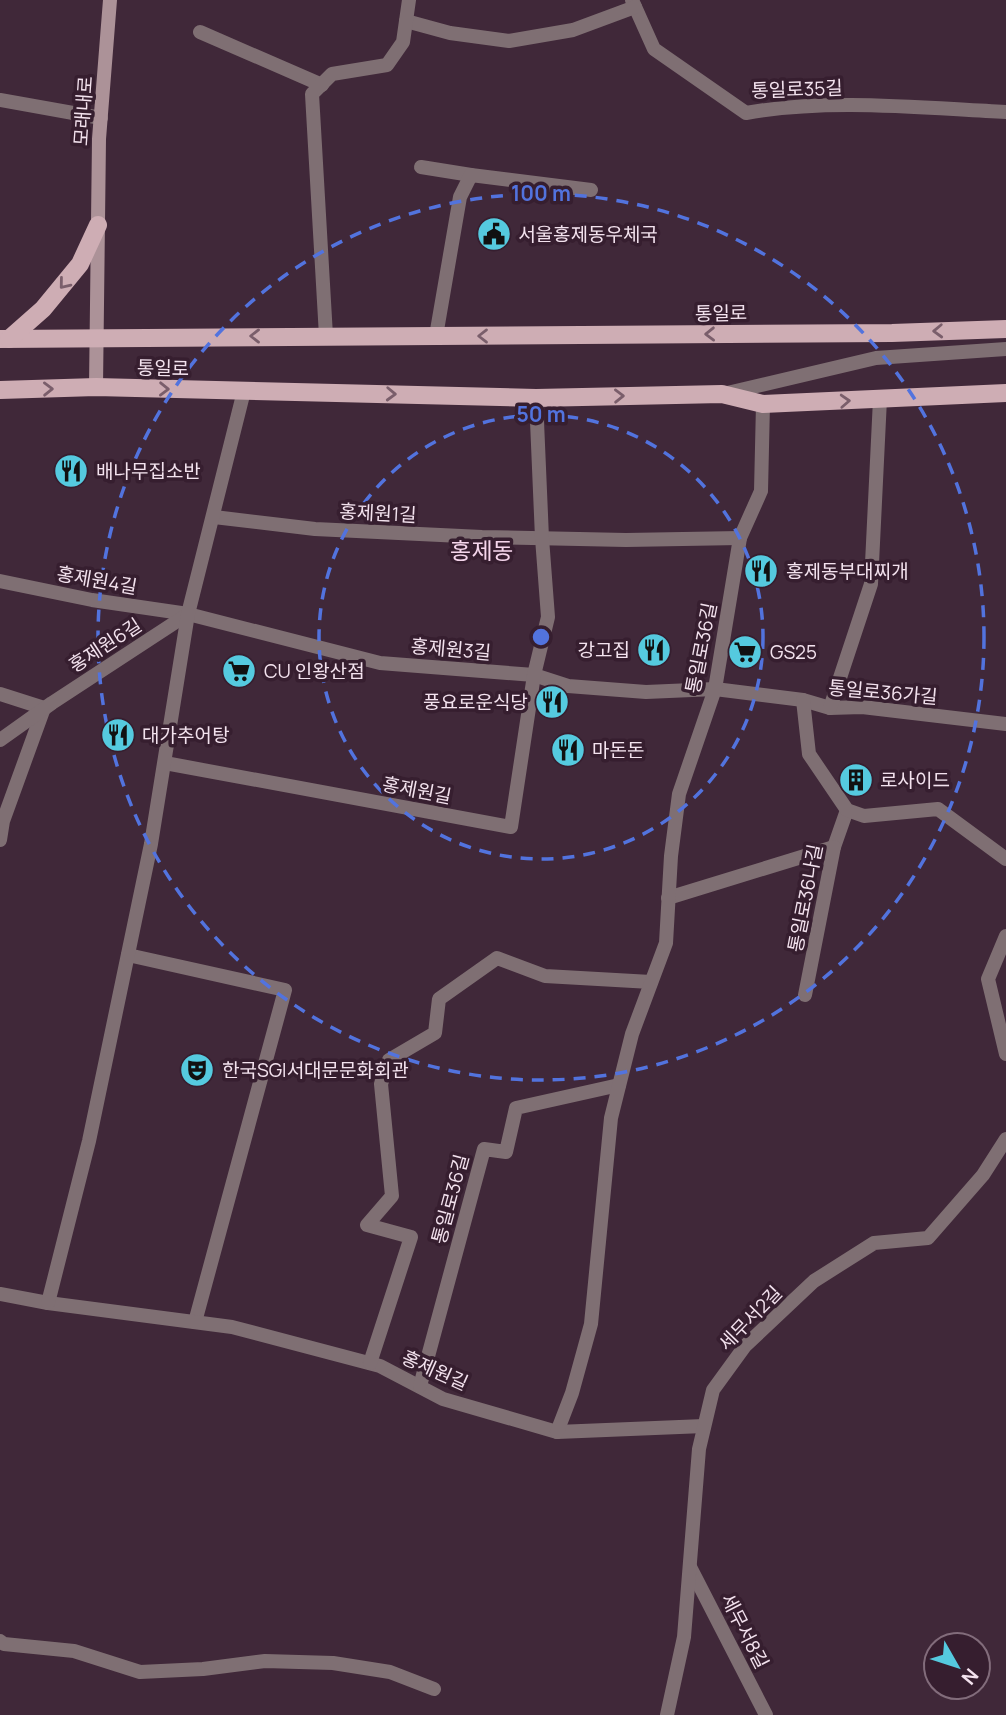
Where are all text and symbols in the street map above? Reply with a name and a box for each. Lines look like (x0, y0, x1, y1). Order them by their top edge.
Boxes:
street label: 통일로35길 (751, 74, 843, 104)
street label: 모래내로 (68, 75, 98, 147)
text: 100 m (511, 179, 571, 207)
public building icon: 서울홍제동우체국 (475, 215, 513, 253)
place label: 서울홍제동우체국 (518, 221, 658, 247)
one-way arrow (59, 276, 72, 288)
street label: 통일로 (695, 300, 747, 326)
one-way arrow (932, 324, 943, 339)
one-way arrow (705, 326, 715, 342)
one-way arrow (250, 328, 260, 344)
one-way arrow (477, 328, 488, 344)
street label: 통일로 (137, 355, 189, 381)
one-way arrow (43, 381, 54, 396)
one-way arrow (159, 381, 170, 397)
one-way arrow (386, 387, 397, 402)
one-way arrow (613, 389, 624, 404)
one-way arrow (840, 393, 851, 408)
text: 50 m (516, 400, 566, 428)
restaurant icon: 배나무집소반 (52, 452, 90, 490)
place label: 배나무집소반 (96, 458, 201, 484)
street label: 홍제원1길 (339, 498, 417, 528)
district label: 홍제동 (450, 534, 514, 566)
restaurant icon: 홍제동부대찌개 (742, 552, 780, 590)
place label: 홍제동부대찌개 (786, 558, 908, 584)
street label: 홍제원4길 (55, 560, 139, 600)
street label: 통일로36길 (679, 600, 723, 696)
street label: 홍제원6길 (64, 612, 146, 678)
centre of rings (529, 625, 553, 649)
restaurant icon: 강고집 (635, 631, 673, 669)
street label: 홍제원3길 (410, 633, 492, 665)
supermarket icon: GS25 (726, 633, 764, 671)
place label: 강고집 (578, 637, 630, 663)
place label: GS25 (770, 639, 817, 665)
supermarket icon: CU 인왕산점 (220, 652, 258, 690)
place label: CU 인왕산점 (264, 658, 365, 684)
street label: 통일로36가길 (827, 674, 939, 710)
restaurant icon: 풍요로운식당 (533, 683, 571, 721)
place label: 풍요로운식당 (423, 689, 528, 715)
restaurant icon: 대가추어탕 (99, 716, 137, 754)
place label: 대가추어탕 (142, 722, 230, 748)
restaurant icon: 마돈돈 (549, 731, 587, 769)
place label: 마돈돈 (592, 737, 644, 763)
building icon: 로사이드 (837, 761, 875, 799)
place label: 로사이드 (880, 767, 950, 793)
street label: 홍제원길 (380, 771, 454, 809)
street label: 통일로36나길 (782, 842, 828, 954)
theatre icon: 한국SGI서대문문화회관 (178, 1051, 216, 1089)
place label: 한국SGI서대문문화회관 (222, 1057, 409, 1083)
street label: 통일로36길 (426, 1151, 474, 1247)
street label: 세무서2길 (713, 1280, 787, 1356)
street label: 홍제원길 (398, 1344, 472, 1396)
street label: 세무서8길 (715, 1589, 775, 1673)
north arrow (922, 1631, 992, 1701)
text: N (956, 1663, 985, 1690)

